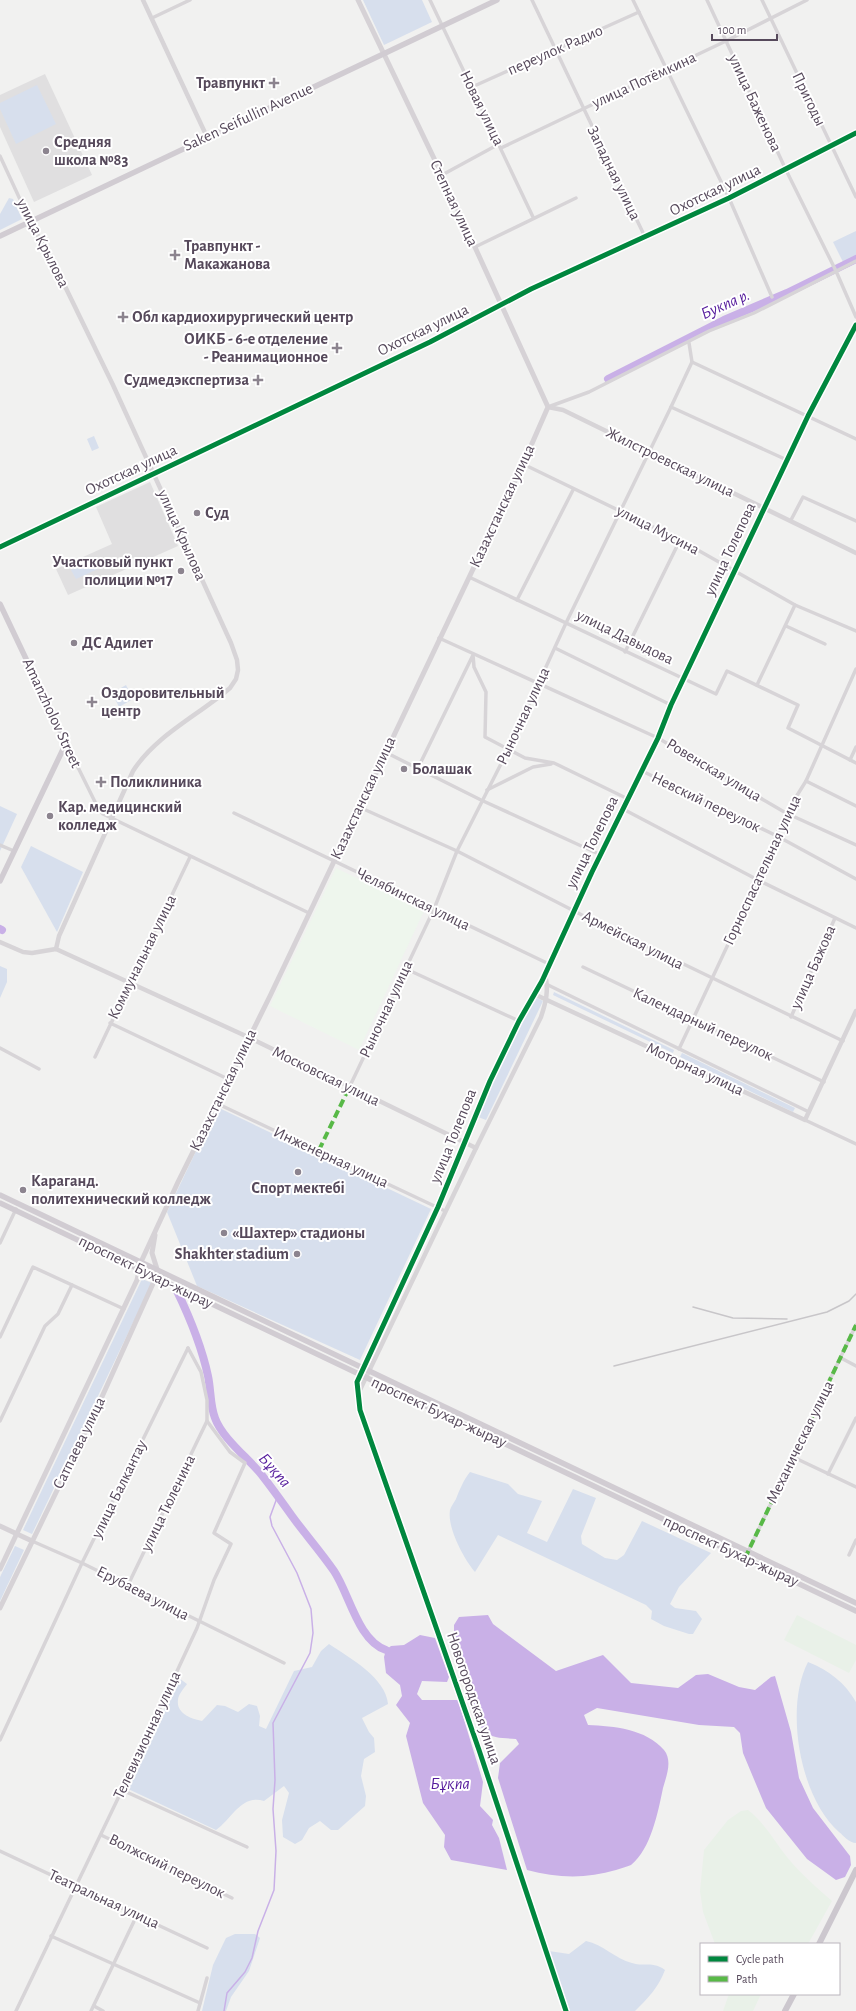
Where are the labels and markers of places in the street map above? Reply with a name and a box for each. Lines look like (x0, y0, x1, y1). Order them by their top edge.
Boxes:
place label: Травпункт (196, 75, 266, 92)
marker: Травпункт (268, 77, 280, 89)
place label: Средняя школа №83 (54, 134, 128, 168)
marker: Средняя школа №83 (41, 146, 51, 156)
place label: Травпункт - Макажанова (184, 238, 271, 272)
marker: Травпункт - Макажанова (169, 249, 181, 261)
place label: Обл кардиохирургический центр (132, 309, 353, 326)
marker: Обл кардиохирургический центр (117, 311, 129, 323)
place label: ОИКБ - 6-е отделение - Реанимационное (184, 331, 328, 365)
marker: ОИКБ - 6-е отделение - Реанимационное (331, 342, 343, 354)
place label: Судмедэкспертиза (124, 372, 249, 389)
marker: Судмедэкспертиза (252, 374, 264, 386)
place label: Суд (205, 505, 230, 522)
marker: Суд (192, 508, 202, 518)
place label: Участковый пункт полиции №17 (52, 554, 174, 588)
marker: Участковый пункт полиции №17 (176, 566, 186, 576)
place label: ДС Адилет (82, 635, 154, 651)
marker: ДС Адилет (69, 638, 79, 648)
place label: Оздоровительный центр (101, 685, 225, 719)
marker: Оздоровительный центр (86, 696, 98, 708)
place label: Болашак (412, 761, 472, 777)
marker: Болашак (399, 764, 409, 774)
place label: Поликлиника (110, 774, 202, 790)
marker: Поликлиника (95, 776, 107, 788)
place label: Кар. медицинский колледж (58, 799, 182, 833)
marker: Кар. медицинский колледж (45, 811, 55, 821)
marker: Спорт мектебі (293, 1167, 303, 1177)
place label: Караганд. политехнический колледж (31, 1173, 212, 1207)
place label: Спорт мектебі (251, 1180, 345, 1196)
marker: Караганд. политехнический колледж (18, 1185, 28, 1195)
place label: «Шахтер» стадионы (232, 1225, 365, 1241)
marker: «Шахтер» стадионы (219, 1228, 229, 1238)
place label: Shakhter stadium (175, 1246, 289, 1262)
marker: Shakhter stadium (292, 1249, 302, 1259)

